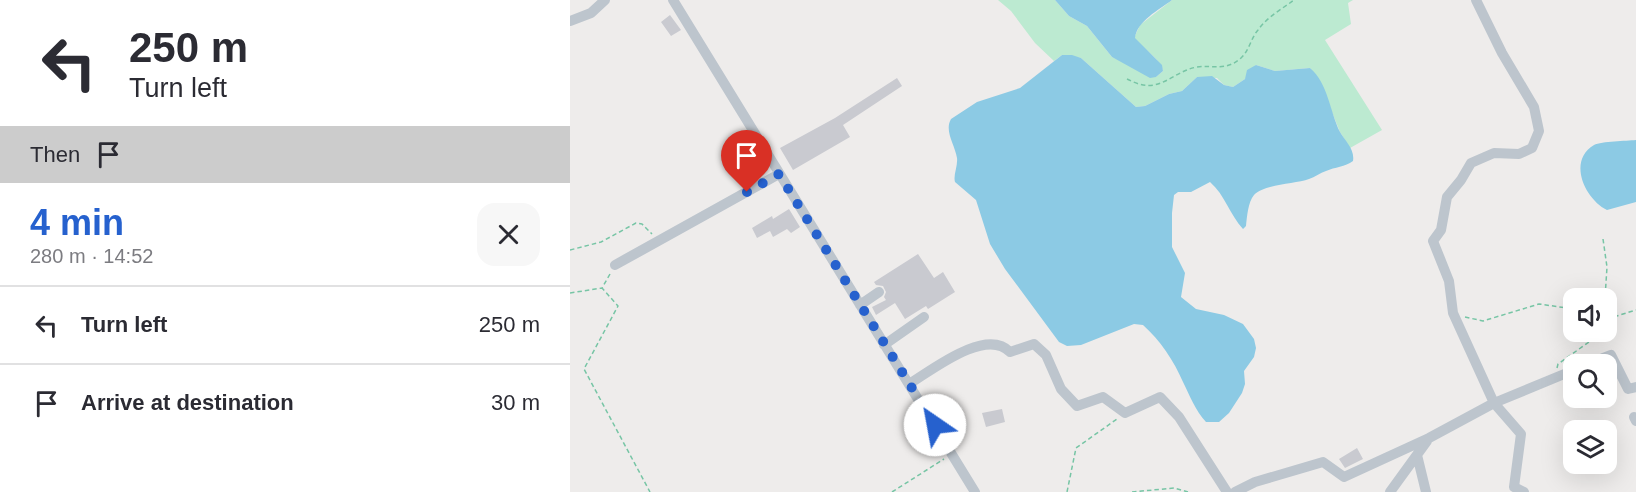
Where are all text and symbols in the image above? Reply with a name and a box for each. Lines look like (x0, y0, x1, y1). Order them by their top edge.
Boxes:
icon: left (30, 24, 108, 102)
text: 250 m (129, 24, 248, 71)
text: Turn left (129, 73, 227, 103)
pin (721, 130, 772, 192)
icon: arrive (92, 138, 125, 171)
icon: arrive (730, 139, 763, 172)
text: Then (30, 142, 80, 167)
text: 4 min (30, 202, 124, 243)
button: close (477, 203, 540, 266)
text: 280 m · 14:52 (30, 245, 153, 267)
map controls (1563, 288, 1617, 474)
button: sound (1563, 288, 1617, 342)
icon: left (30, 309, 63, 342)
text: Turn left (81, 312, 167, 337)
text: 250 m (479, 312, 540, 337)
button: search (1563, 354, 1617, 408)
icon: arrive (30, 387, 63, 420)
text: Arrive at destination (81, 390, 294, 415)
text: 30 m (491, 390, 540, 415)
position arrow (903, 393, 967, 457)
button: layers (1563, 420, 1617, 474)

